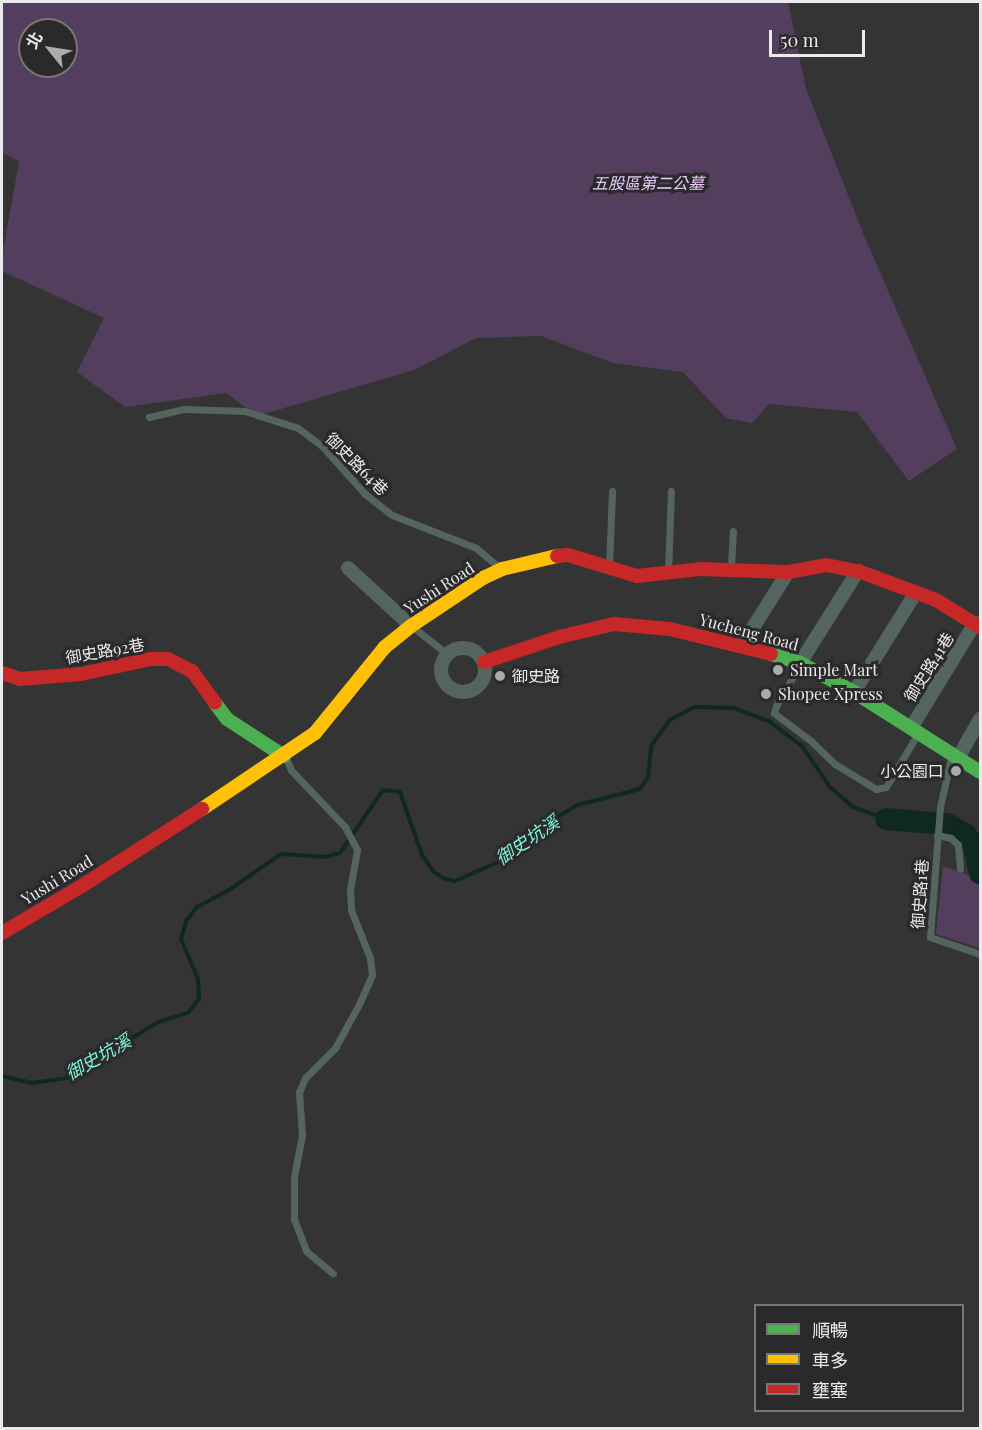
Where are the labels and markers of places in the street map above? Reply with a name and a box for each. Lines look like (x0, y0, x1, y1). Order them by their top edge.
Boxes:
place label: Simple Mart (790, 660, 878, 680)
marker: Simple Mart (771, 663, 785, 677)
place label: 御史路 (512, 666, 560, 686)
marker: 御史路 (493, 669, 507, 683)
place label: Shopee Xpress (778, 684, 883, 704)
marker: Shopee Xpress (759, 687, 773, 701)
place label: 小公園口 (880, 761, 944, 781)
marker: 小公園口 (949, 764, 963, 778)

